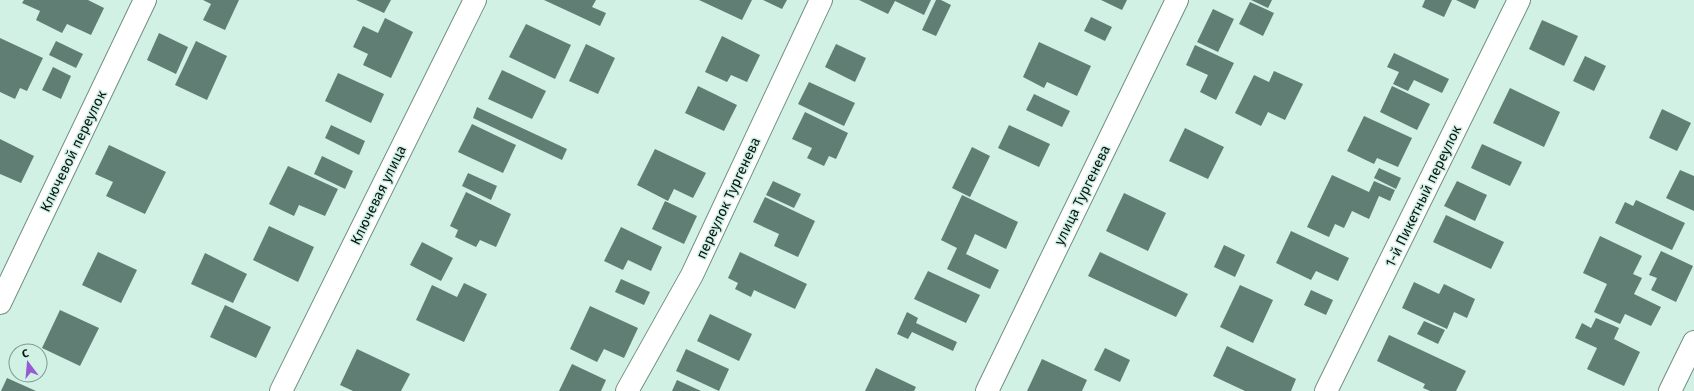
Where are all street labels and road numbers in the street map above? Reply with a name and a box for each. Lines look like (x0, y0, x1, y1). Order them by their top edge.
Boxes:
street label: Ключевой переулок (37, 87, 111, 215)
street label: 1-й Пикетный переулок (1382, 122, 1465, 270)
street label: переулок Тургенева (693, 135, 764, 262)
street label: улица Тургенева (1051, 142, 1114, 248)
street label: Ключевая улица (347, 143, 410, 248)

